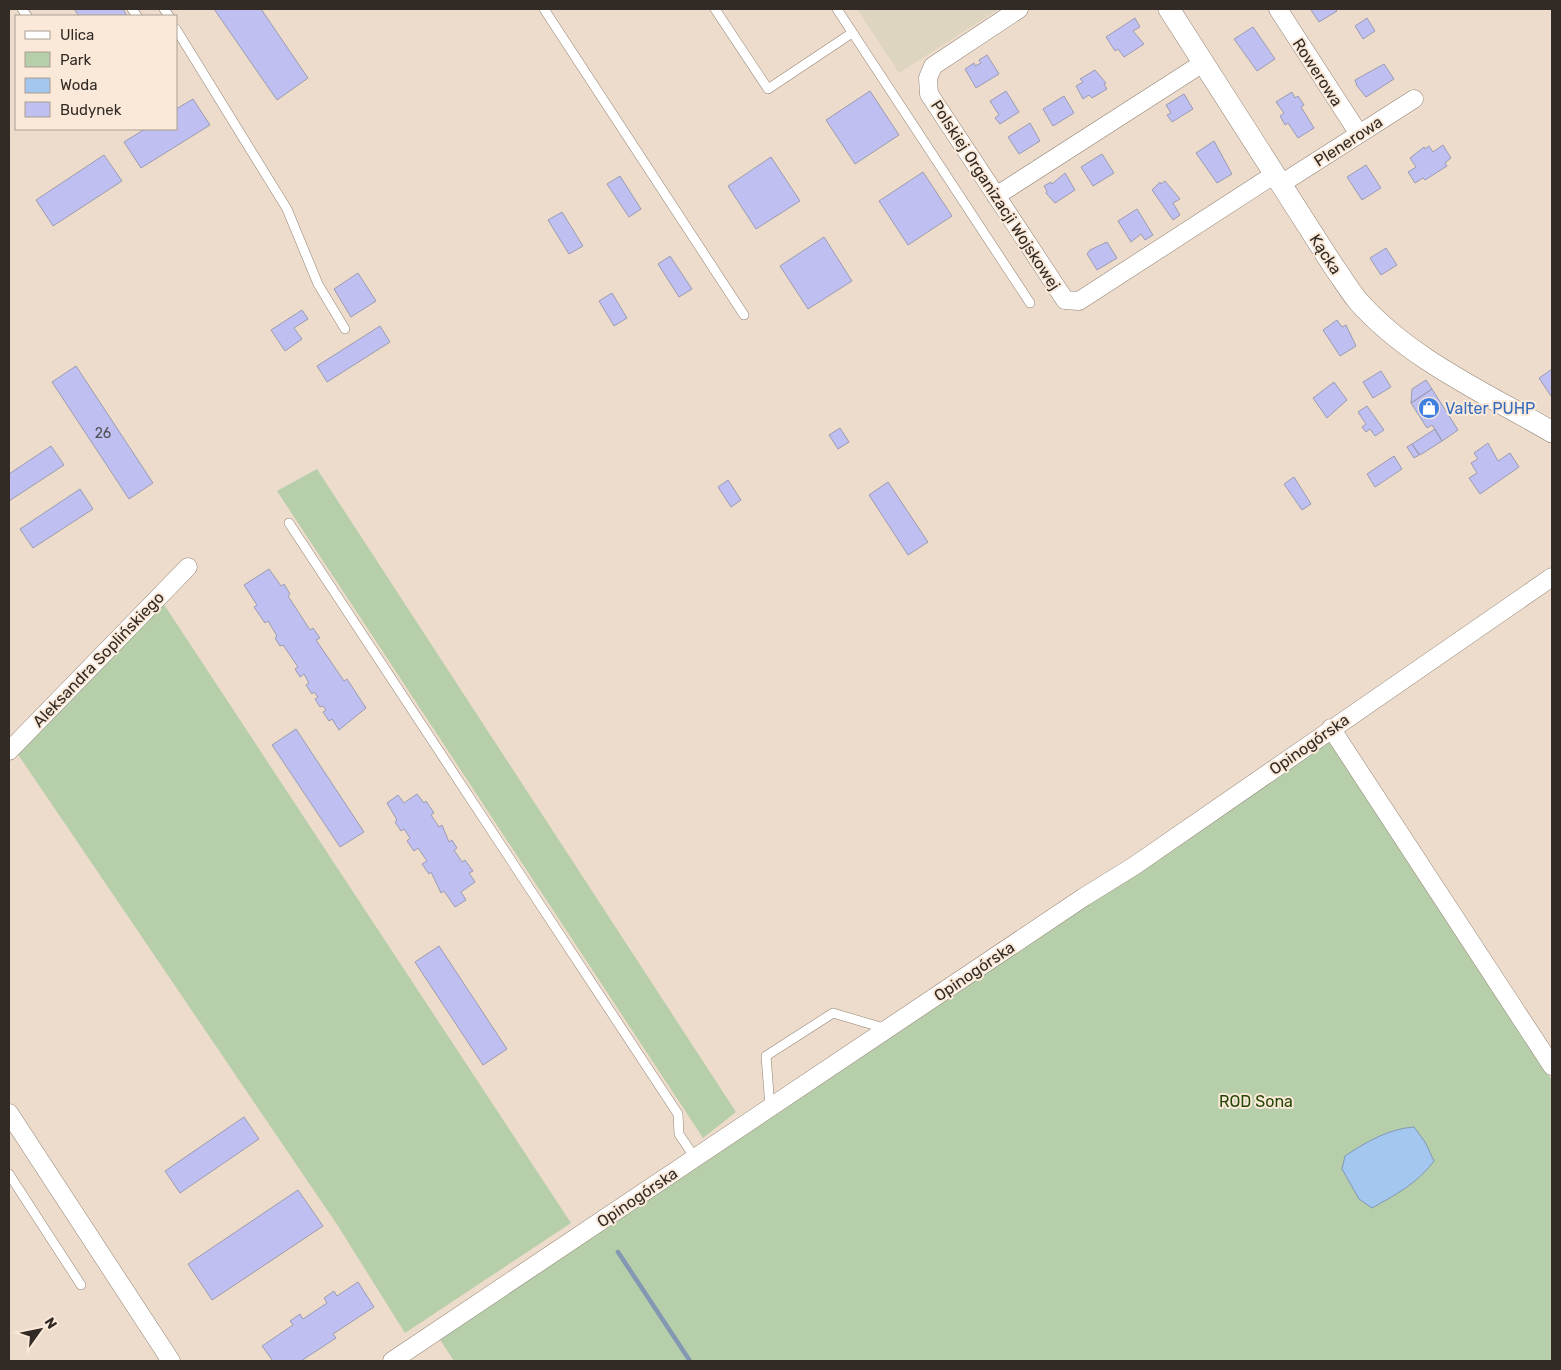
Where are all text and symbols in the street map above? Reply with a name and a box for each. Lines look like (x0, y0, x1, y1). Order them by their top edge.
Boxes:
legend (15, 15, 178, 130)
text: Ulica (60, 26, 94, 44)
street label: Rowerowa (1289, 35, 1347, 110)
text: Park (60, 51, 91, 69)
text: Woda (60, 76, 98, 94)
street label: Polskiej Organizacji Wojskowej (927, 97, 1064, 294)
text: Budynek (60, 101, 122, 119)
street label: Plenerowa (1310, 112, 1386, 171)
street label: Kącka (1306, 231, 1346, 278)
shop icon: Valter PUHP (1417, 396, 1441, 420)
place label: Valter PUHP (1445, 399, 1535, 418)
house number: 26 (95, 425, 111, 442)
street label: Aleksandra Soplińskiego (29, 588, 168, 731)
street label: Opinogórska (1266, 710, 1353, 779)
street label: Opinogórska (930, 938, 1018, 1005)
park label: ROD Sona (1219, 1092, 1293, 1111)
street label: Opinogórska (593, 1164, 681, 1231)
north arrow (15, 1305, 65, 1355)
text: N (41, 1314, 60, 1332)

